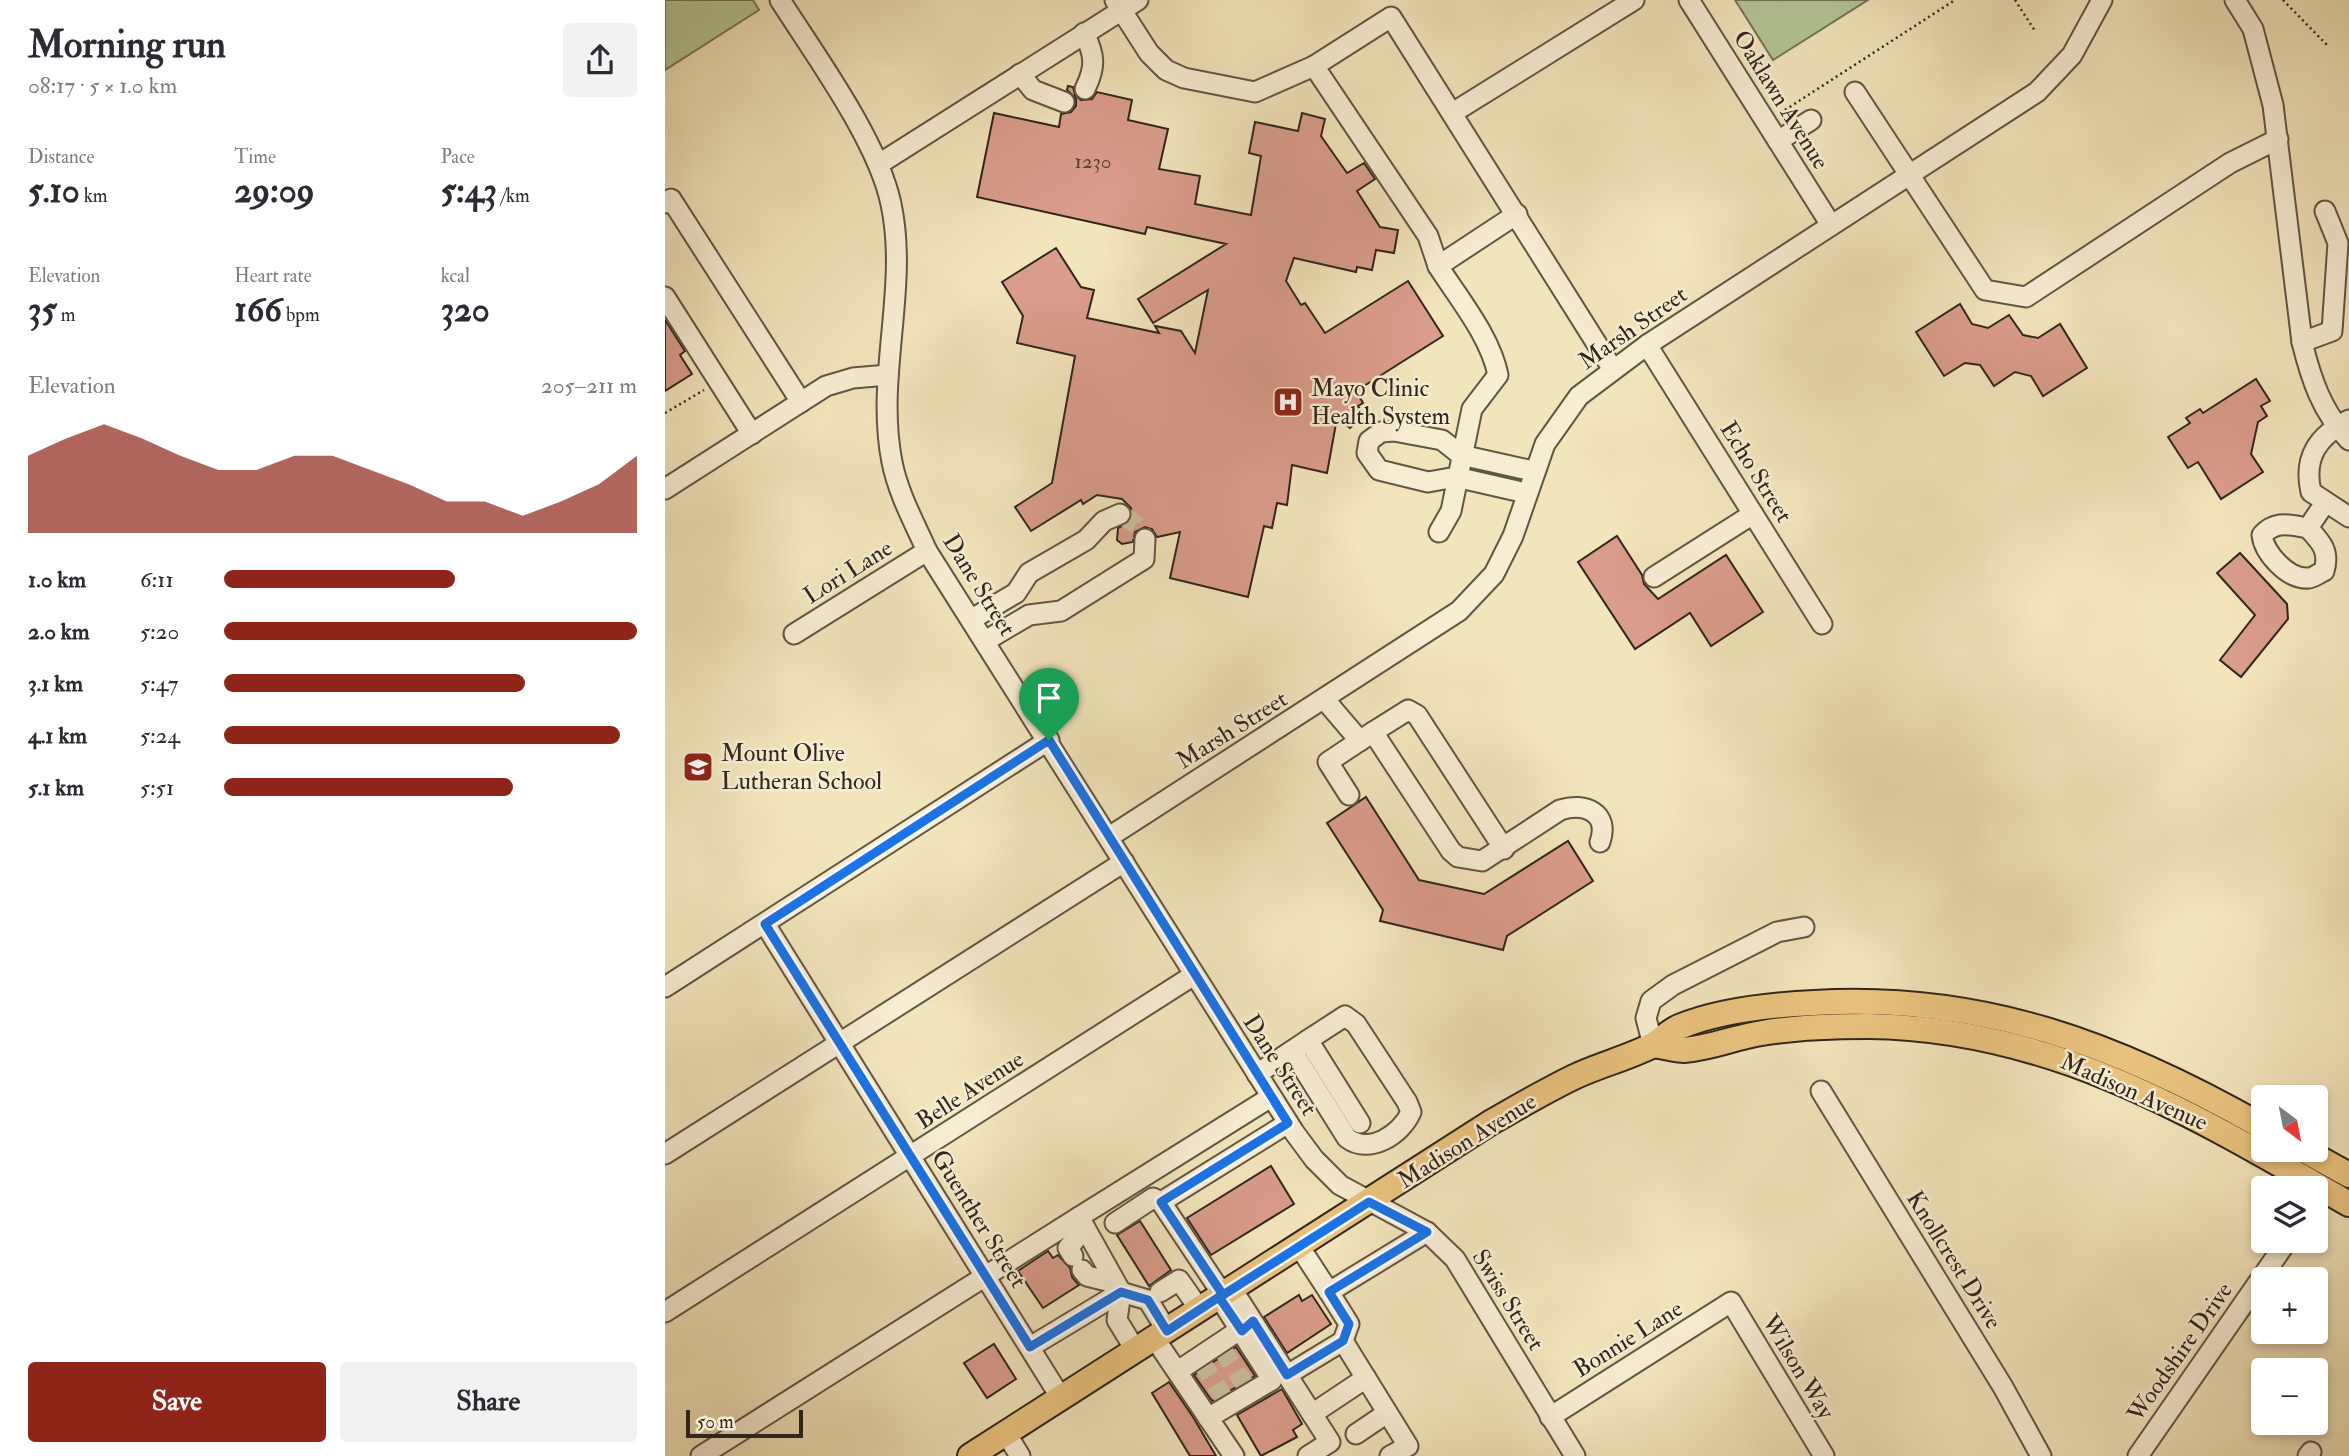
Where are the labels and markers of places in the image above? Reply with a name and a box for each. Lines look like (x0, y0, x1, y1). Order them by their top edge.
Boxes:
place label: Mayo Clinic Health System (1311, 373, 1450, 432)
hospital icon: Mayo Clinic Health System (1271, 385, 1305, 419)
pin (1019, 668, 1079, 740)
place label: Mount Olive Lutheran School (721, 738, 882, 797)
school or university icon: Mount Olive Lutheran School (681, 750, 715, 784)

